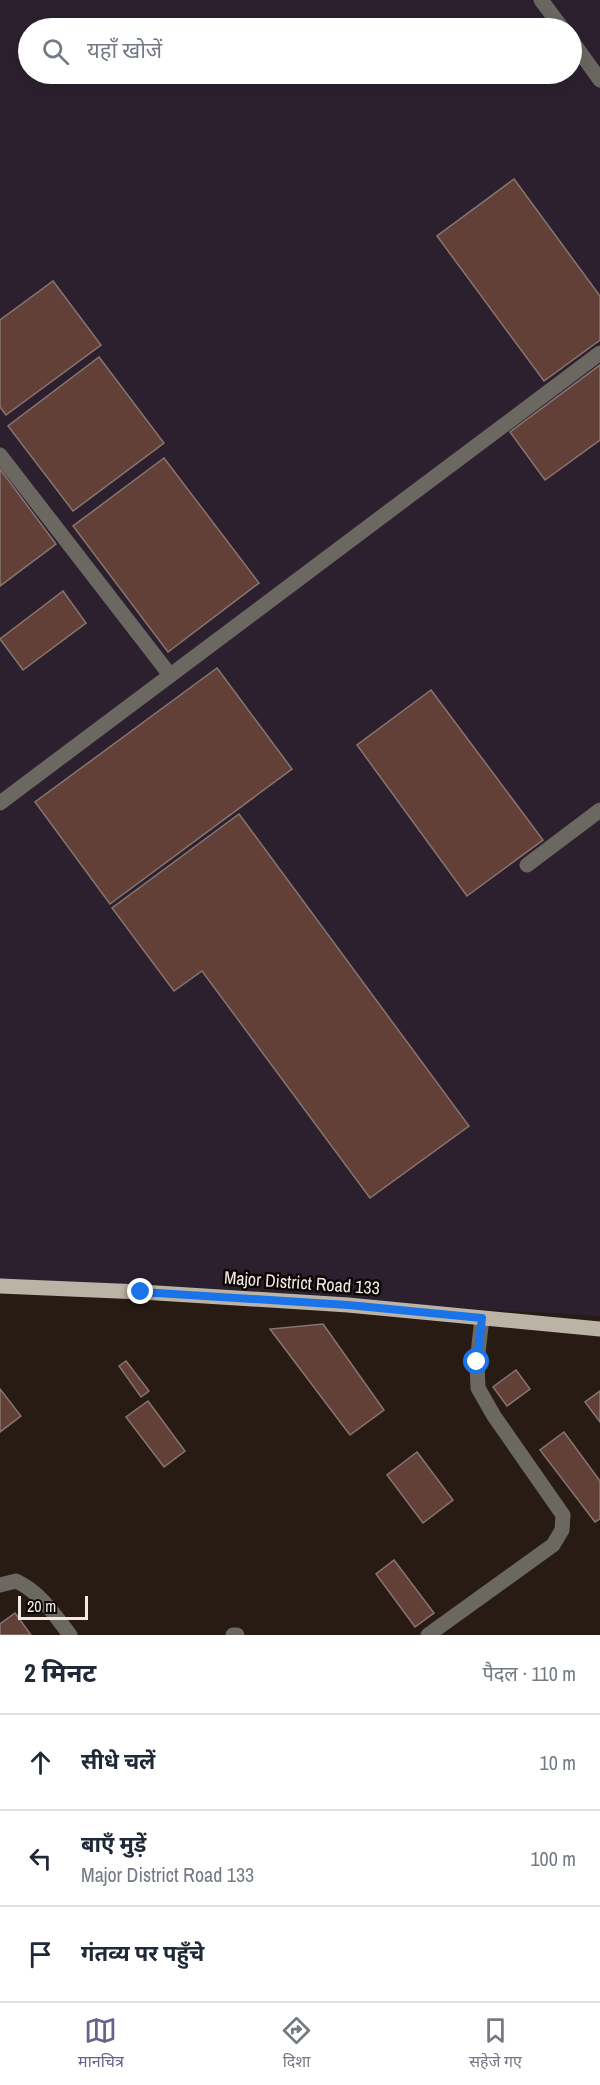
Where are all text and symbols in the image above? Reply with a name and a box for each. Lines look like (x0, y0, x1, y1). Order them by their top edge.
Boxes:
search box (18, 18, 582, 84)
icon: search (39, 35, 72, 68)
text: यहाँ खोजें (87, 35, 162, 65)
street label: Major District Road 133 (223, 1265, 381, 1300)
route end (127, 1278, 153, 1304)
route start (463, 1348, 489, 1374)
scale bar (18, 1593, 88, 1620)
text: 20 m (27, 1595, 56, 1617)
text: 2 मिनट (24, 1655, 96, 1690)
text: पैदल · 110 m (482, 1660, 576, 1687)
icon: ahead (24, 1746, 57, 1779)
text: सीधे चलें (81, 1746, 155, 1776)
text: 10 m (540, 1749, 576, 1776)
text: बाएँ मुड़ें (81, 1829, 146, 1859)
icon: left (24, 1842, 57, 1875)
text: 100 m (530, 1845, 576, 1872)
text: Major District Road 133 (81, 1861, 254, 1888)
icon: arrive (24, 1938, 57, 1971)
text: गंतव्य पर पहुँचे (81, 1938, 204, 1968)
tab: मानचित्र (78, 2014, 124, 2074)
tab: दिशा (280, 2014, 313, 2074)
tab: सहेजे गए (469, 2014, 522, 2074)

